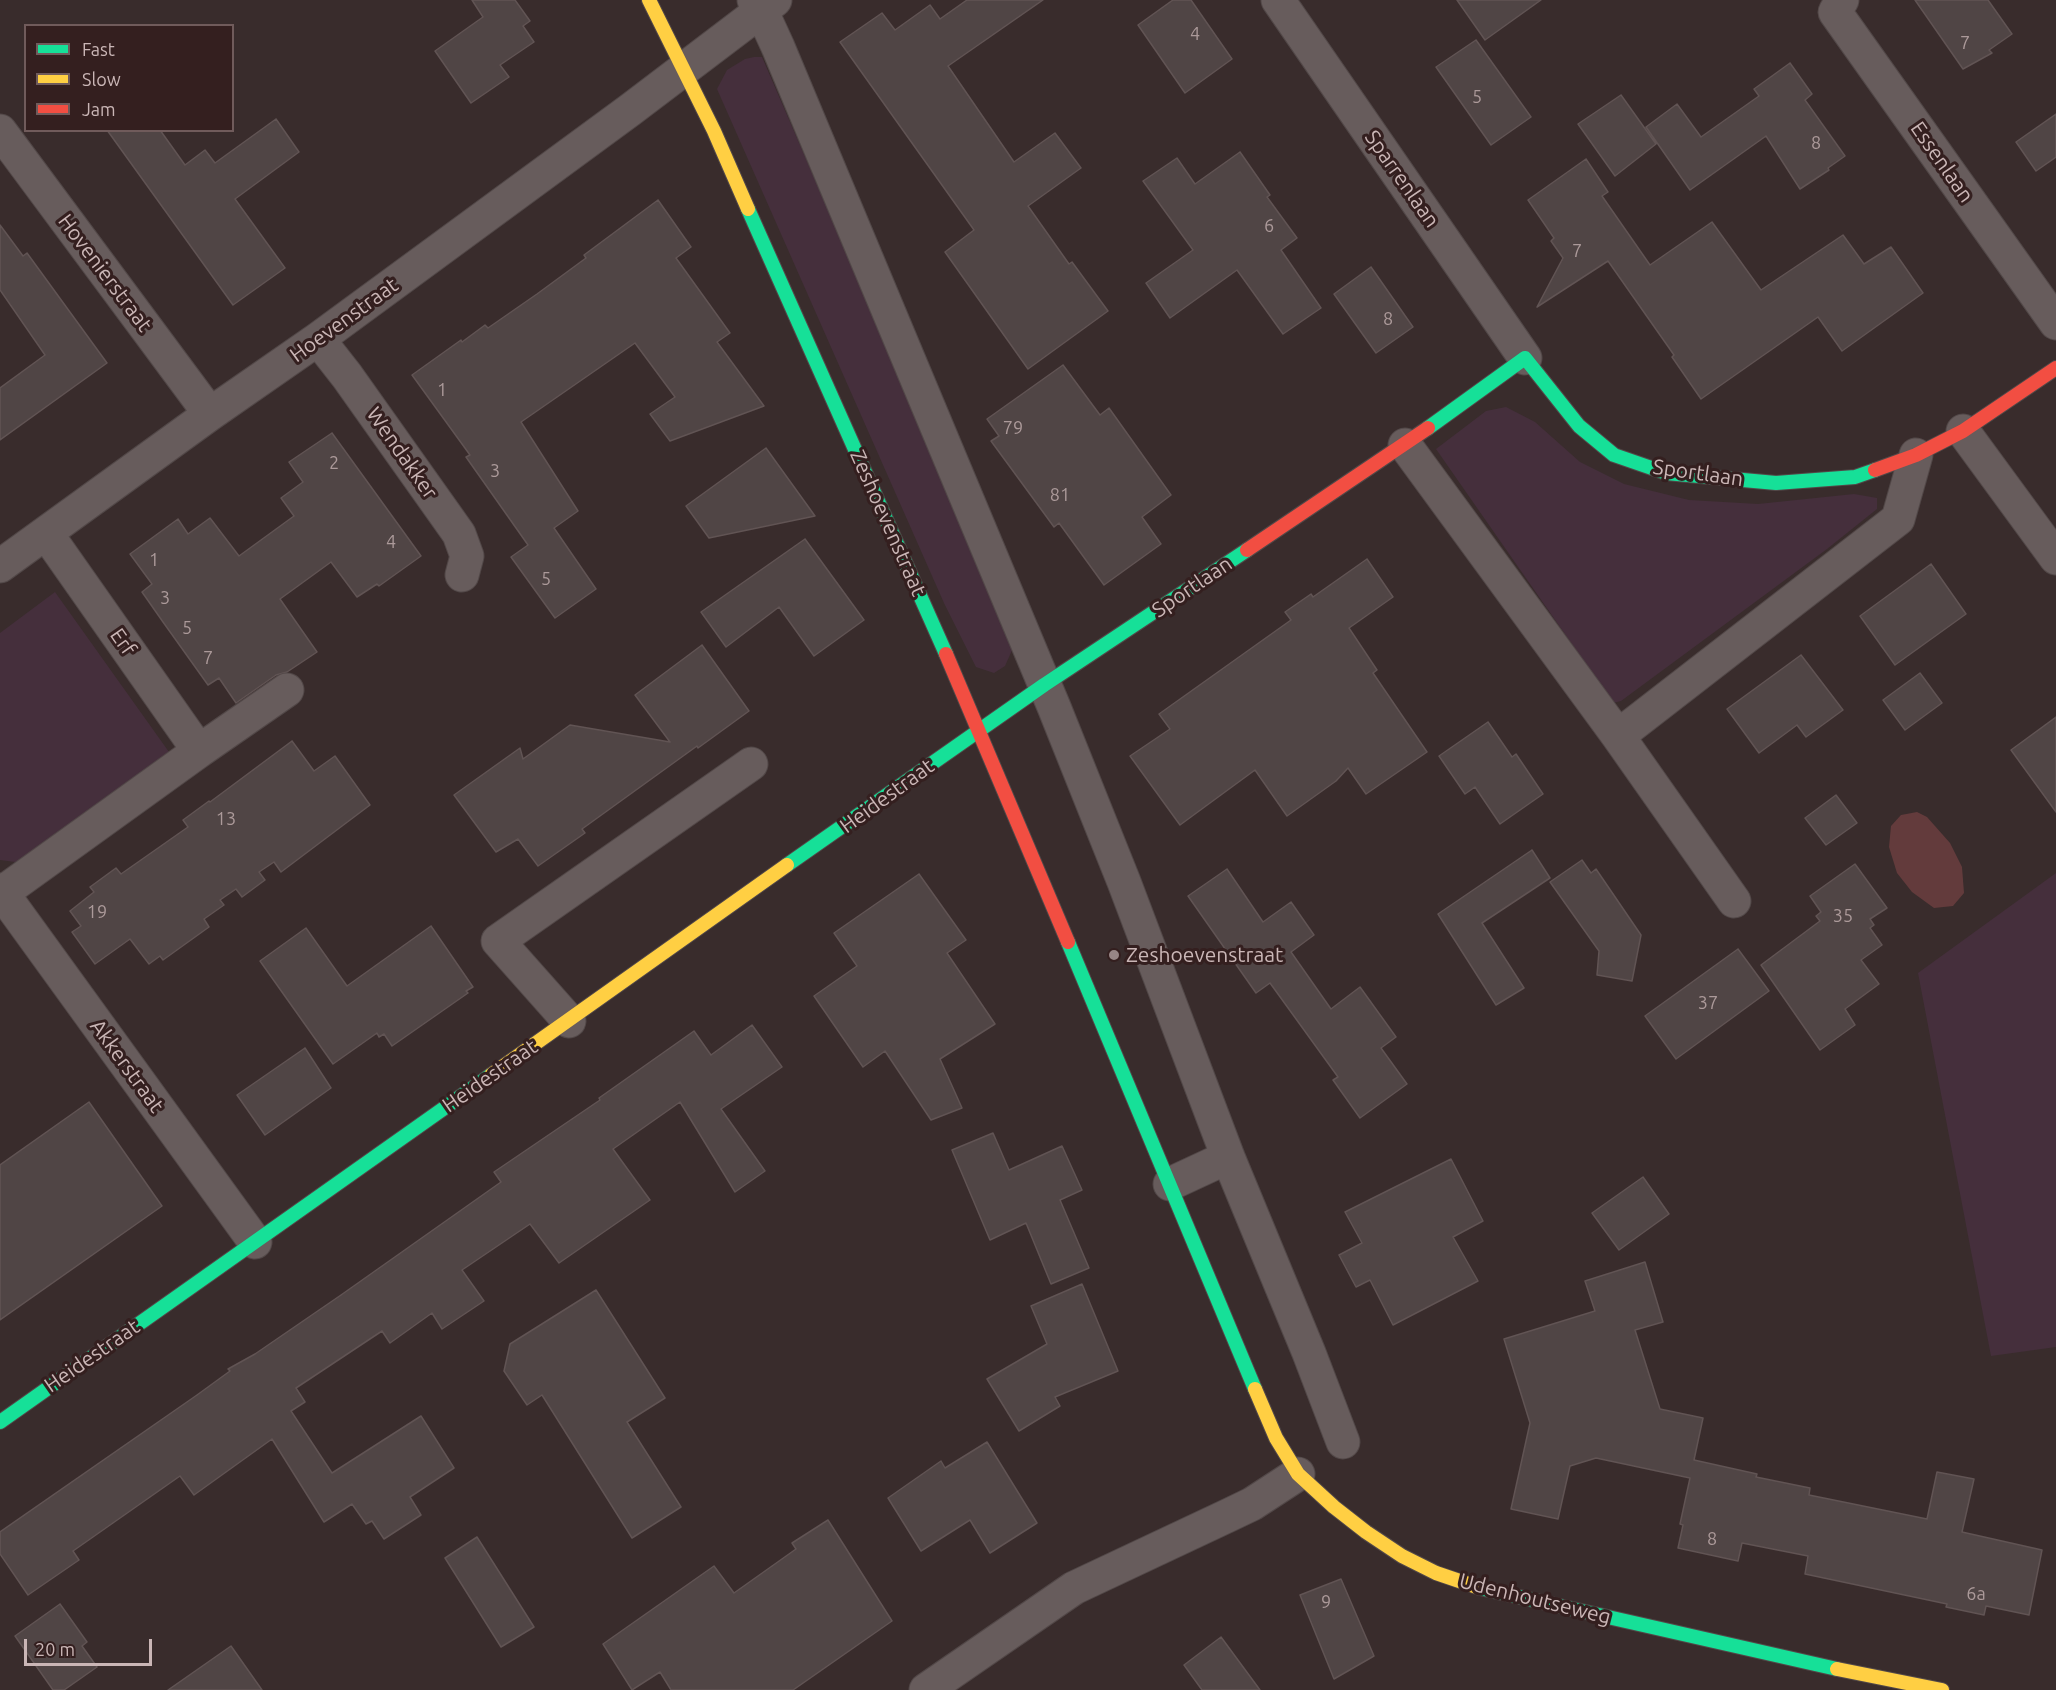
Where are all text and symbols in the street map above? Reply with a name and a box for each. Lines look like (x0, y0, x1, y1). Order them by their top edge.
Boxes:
house number: 4 (1190, 23, 1200, 45)
legend (24, 24, 234, 132)
house number: 7 (1960, 32, 1970, 54)
text: Fast (82, 39, 115, 59)
text: Slow (82, 69, 121, 89)
house number: 5 (1472, 86, 1482, 108)
text: Jam (82, 99, 116, 119)
street label: Essenlaan (1905, 117, 1979, 207)
street label: Sparrenlaan (1359, 126, 1445, 232)
house number: 8 (1811, 132, 1821, 154)
street label: Hovenierstraat (53, 209, 157, 337)
house number: 6 (1264, 215, 1274, 237)
house number: 7 (1572, 240, 1582, 262)
street label: Hoevenstraat (285, 272, 403, 368)
house number: 8 (1383, 308, 1393, 330)
house number: 1 (437, 379, 447, 401)
street label: Wendakker (361, 402, 443, 504)
house number: 79 (1003, 417, 1023, 439)
street label: Zeshoevenstraat (844, 446, 932, 600)
house number: 2 (329, 452, 339, 474)
street label: Sportlaan (1651, 454, 1745, 492)
house number: 3 (490, 460, 500, 482)
house number: 81 (1050, 484, 1070, 506)
house number: 4 (386, 531, 396, 553)
house number: 1 (149, 549, 159, 571)
street label: Sportlaan (1147, 551, 1237, 623)
house number: 5 (541, 568, 551, 590)
house number: 3 (160, 587, 170, 609)
house number: 5 (182, 617, 192, 639)
street label: Erf (105, 623, 141, 661)
house number: 7 (203, 647, 213, 669)
street label: Heidestraat (835, 753, 939, 839)
house number: 13 (216, 808, 236, 830)
house number: 19 (87, 901, 107, 923)
house number: 35 (1833, 905, 1853, 927)
place label: Zeshoevenstraat (1126, 942, 1283, 968)
marker: Zeshoevenstraat (1107, 948, 1121, 962)
house number: 37 (1698, 992, 1718, 1014)
street label: Akkerstraat (85, 1014, 169, 1118)
street label: Heidestraat (438, 1034, 542, 1118)
street label: Heidestraat (40, 1314, 144, 1398)
house number: 8 (1707, 1528, 1717, 1550)
street label: Udenhoutseweg (1457, 1568, 1613, 1630)
house number: 6a (1966, 1583, 1986, 1605)
house number: 9 (1321, 1591, 1331, 1613)
scale bar (27, 1627, 154, 1665)
text: 20 m (35, 1639, 75, 1659)

